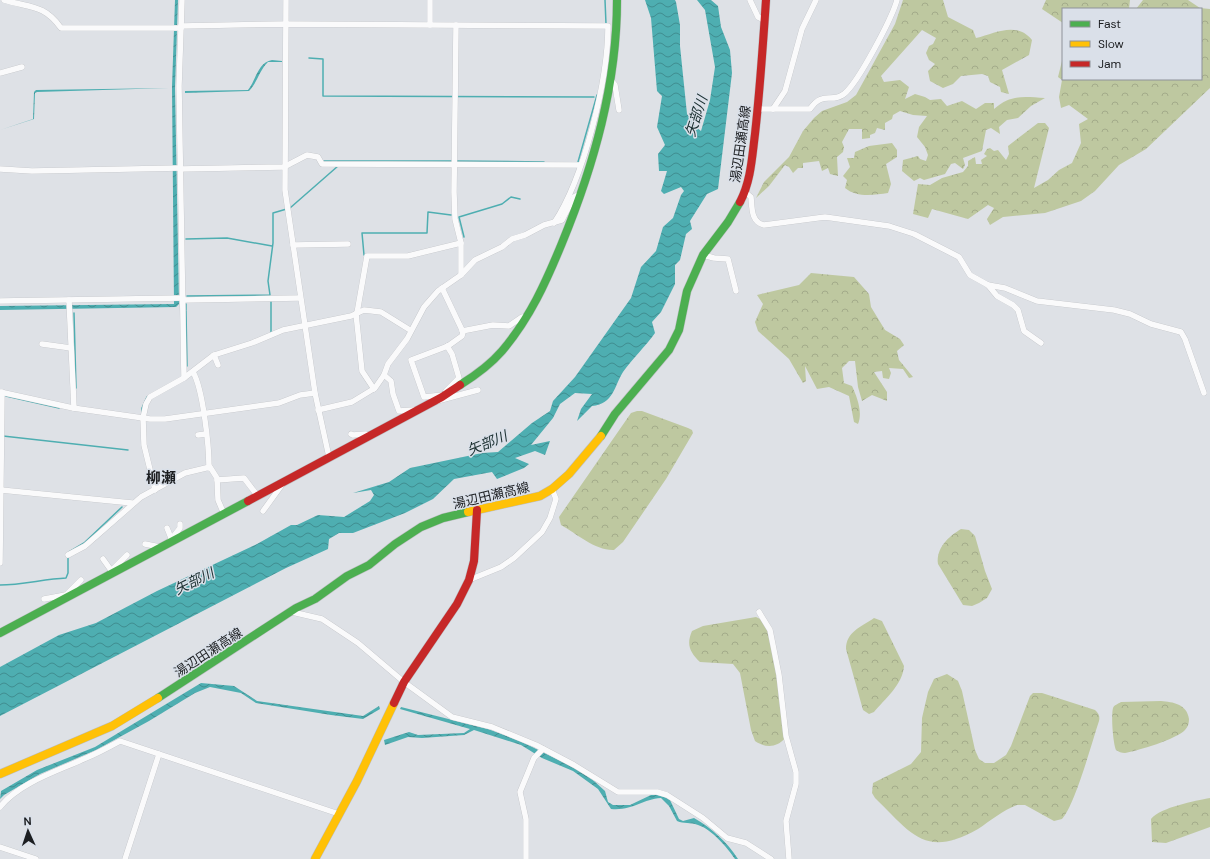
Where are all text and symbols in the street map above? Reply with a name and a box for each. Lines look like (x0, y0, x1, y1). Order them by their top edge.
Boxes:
legend (1062, 8, 1202, 80)
text: Fast (1098, 16, 1121, 32)
text: Slow (1098, 36, 1124, 52)
text: Jam (1098, 56, 1121, 72)
water label: 矢部川 (681, 91, 712, 139)
street label: 湯辺田瀬高線 (727, 104, 754, 184)
water label: 矢部川 (464, 426, 512, 459)
district label: 柳瀬 (146, 468, 176, 488)
street label: 湯辺田瀬高線 (451, 478, 531, 513)
water label: 矢部川 (171, 563, 219, 598)
street label: 湯辺田瀬高線 (171, 624, 246, 681)
north arrow (8, 811, 48, 851)
text: N (23, 814, 32, 828)

